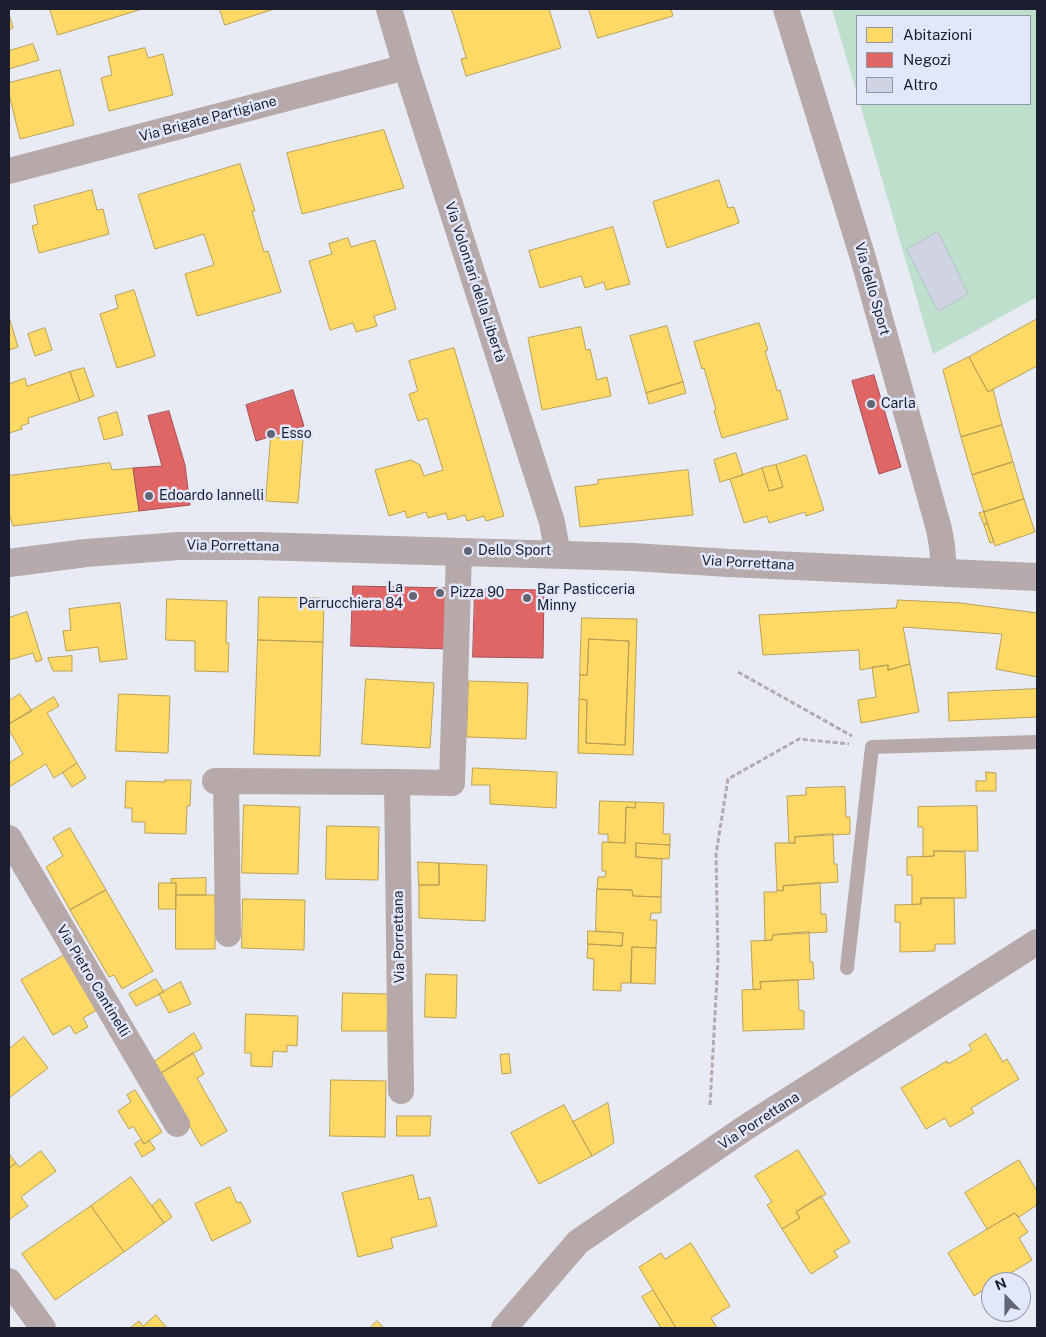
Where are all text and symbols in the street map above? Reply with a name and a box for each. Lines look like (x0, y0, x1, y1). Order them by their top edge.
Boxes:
legend (856, 15, 1031, 105)
text: Abitazioni (903, 26, 972, 43)
text: Negozi (903, 51, 951, 68)
text: Altro (903, 76, 938, 93)
street label: Via Brigate Partigiane (138, 93, 278, 145)
street label: Via Volontari della Libertà (441, 200, 509, 364)
street label: Via dello Sport (851, 241, 893, 337)
place label: Carla (881, 396, 916, 412)
marker: Carla (865, 398, 877, 410)
place label: Esso (281, 426, 312, 442)
marker: Esso (265, 428, 277, 440)
place label: Edoardo Iannelli (159, 488, 264, 504)
marker: Edoardo Iannelli (143, 490, 155, 502)
street label: Via Porrettana (186, 537, 280, 555)
place label: Dello Sport (478, 543, 551, 559)
marker: Dello Sport (462, 545, 474, 557)
street label: Via Porrettana (701, 552, 795, 574)
place label: La Parrucchiera 84 (299, 580, 403, 612)
place label: Bar Pasticceria Minny (537, 582, 635, 614)
place label: Pizza 90 (450, 585, 504, 601)
marker: Pizza 90 (434, 587, 446, 599)
marker: La Parrucchiera 84 (407, 590, 419, 602)
marker: Bar Pasticceria Minny (521, 592, 533, 604)
street label: Via Porrettana (390, 890, 408, 984)
street label: Via Pietro Cantinelli (53, 922, 133, 1040)
street label: Via Porrettana (715, 1089, 803, 1153)
north arrow (981, 1272, 1031, 1322)
text: N (993, 1275, 1009, 1293)

